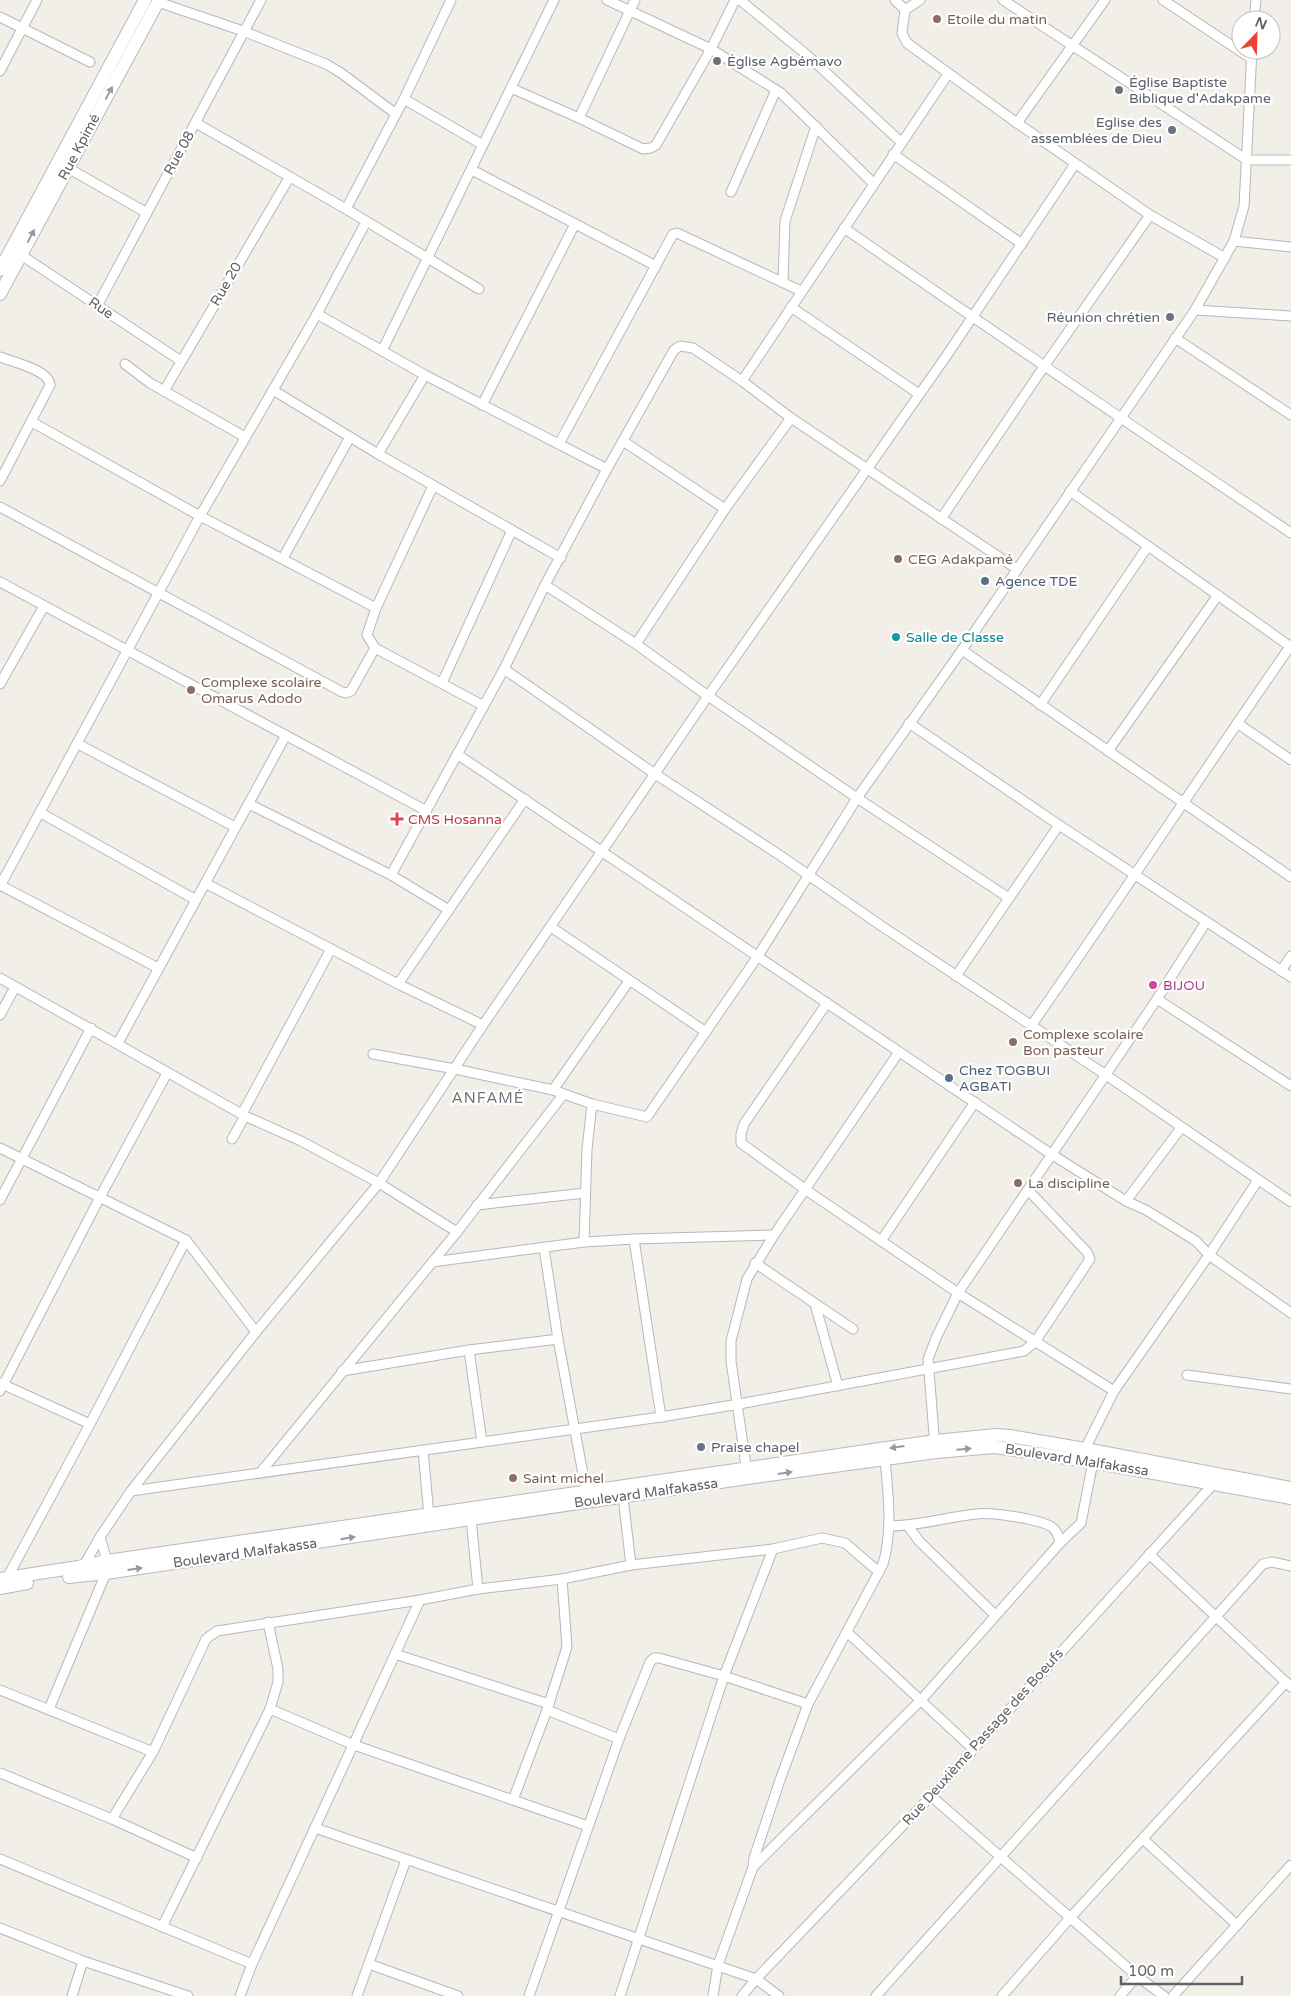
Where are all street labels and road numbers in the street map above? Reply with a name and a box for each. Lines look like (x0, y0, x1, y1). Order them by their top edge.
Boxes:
street label: Rue Kpimé (54, 111, 104, 183)
street label: Rue 08 (160, 128, 198, 178)
street label: Rue 20 (207, 259, 245, 309)
street label: Rue (85, 294, 117, 322)
street label: Boulevard Malfakassa (1004, 1440, 1150, 1480)
street label: Boulevard Malfakassa (573, 1474, 719, 1512)
street label: Boulevard Malfakassa (172, 1534, 318, 1572)
street label: Rue Deuxième Passage des Boeufs (899, 1645, 1067, 1829)

